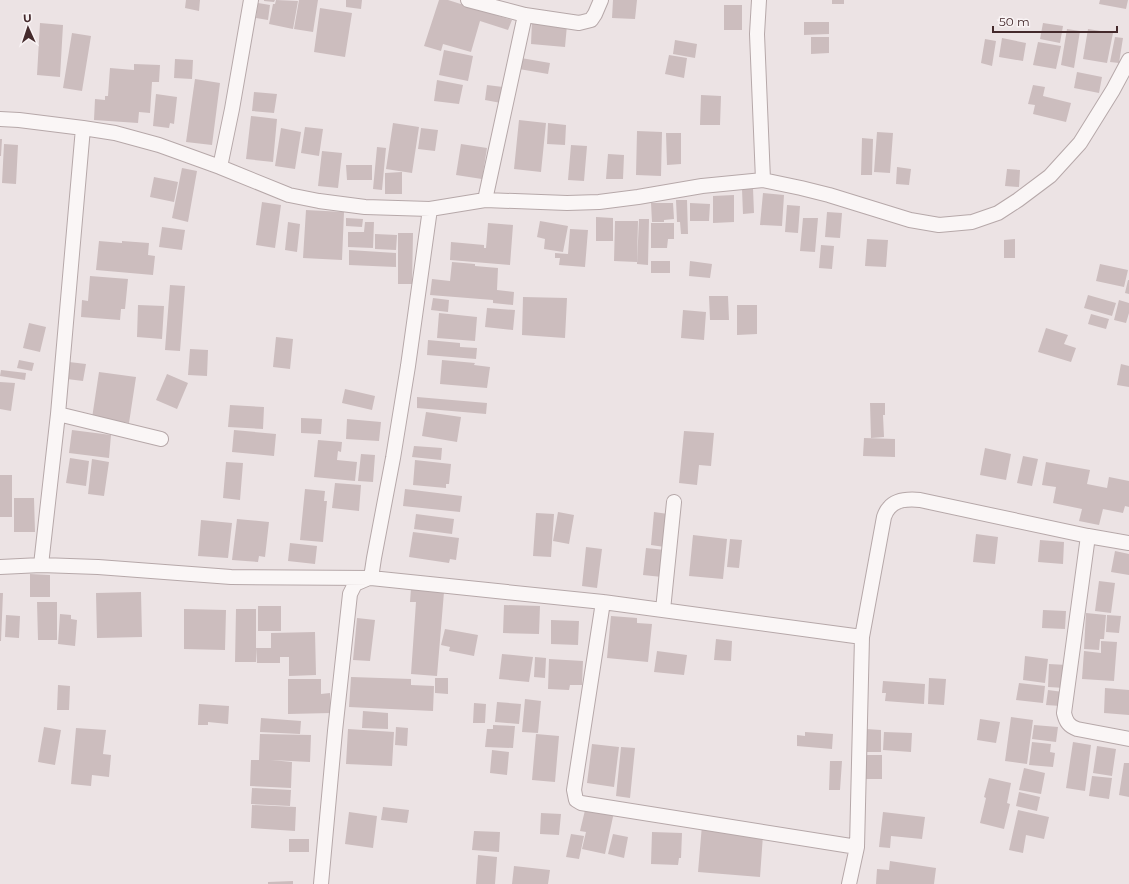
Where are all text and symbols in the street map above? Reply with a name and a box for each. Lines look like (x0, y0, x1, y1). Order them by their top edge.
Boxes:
north arrow (8, 8, 48, 48)
scale bar (993, 8, 1117, 34)
text: U (23, 11, 32, 25)
text: 50 m (999, 14, 1030, 29)

